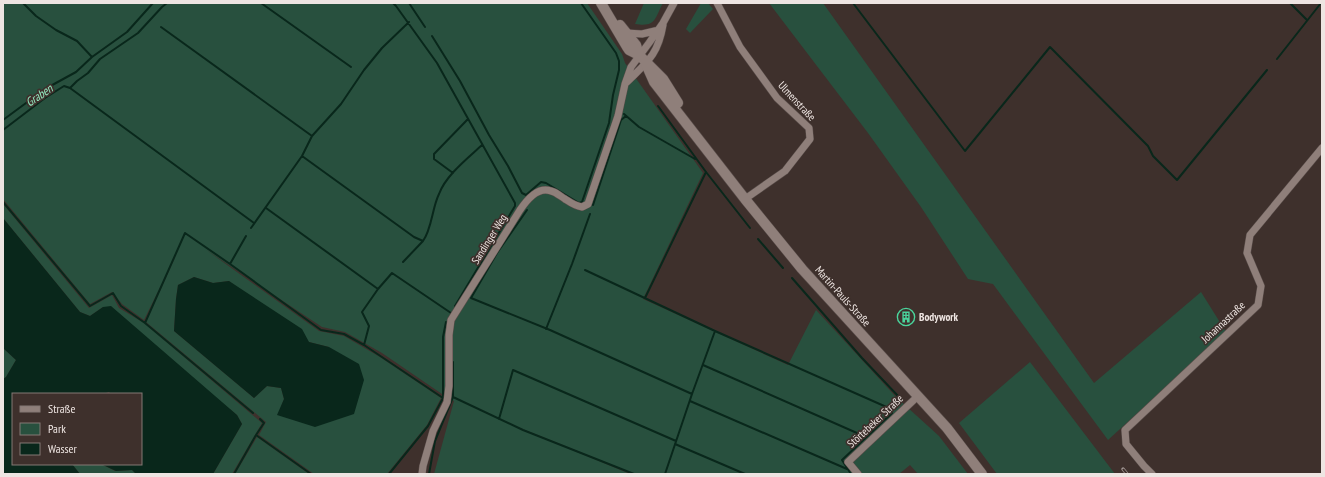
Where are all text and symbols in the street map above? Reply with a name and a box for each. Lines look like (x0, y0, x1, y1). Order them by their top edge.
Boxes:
street label: Ulmenstraße (775, 78, 819, 124)
water label: Graben (23, 80, 56, 109)
street label: Sandinger Weg (468, 211, 510, 267)
street label: Martin-Pauls-Straße (812, 263, 874, 329)
street label: Johannastraße (1197, 298, 1248, 346)
building icon: Bodywork (896, 307, 916, 327)
place label: Bodywork (919, 310, 959, 324)
street label: Störtebeker Straße (844, 391, 906, 451)
legend (12, 393, 142, 465)
text: Straße (48, 401, 75, 416)
text: Park (48, 421, 66, 436)
text: Wasser (48, 441, 78, 456)

